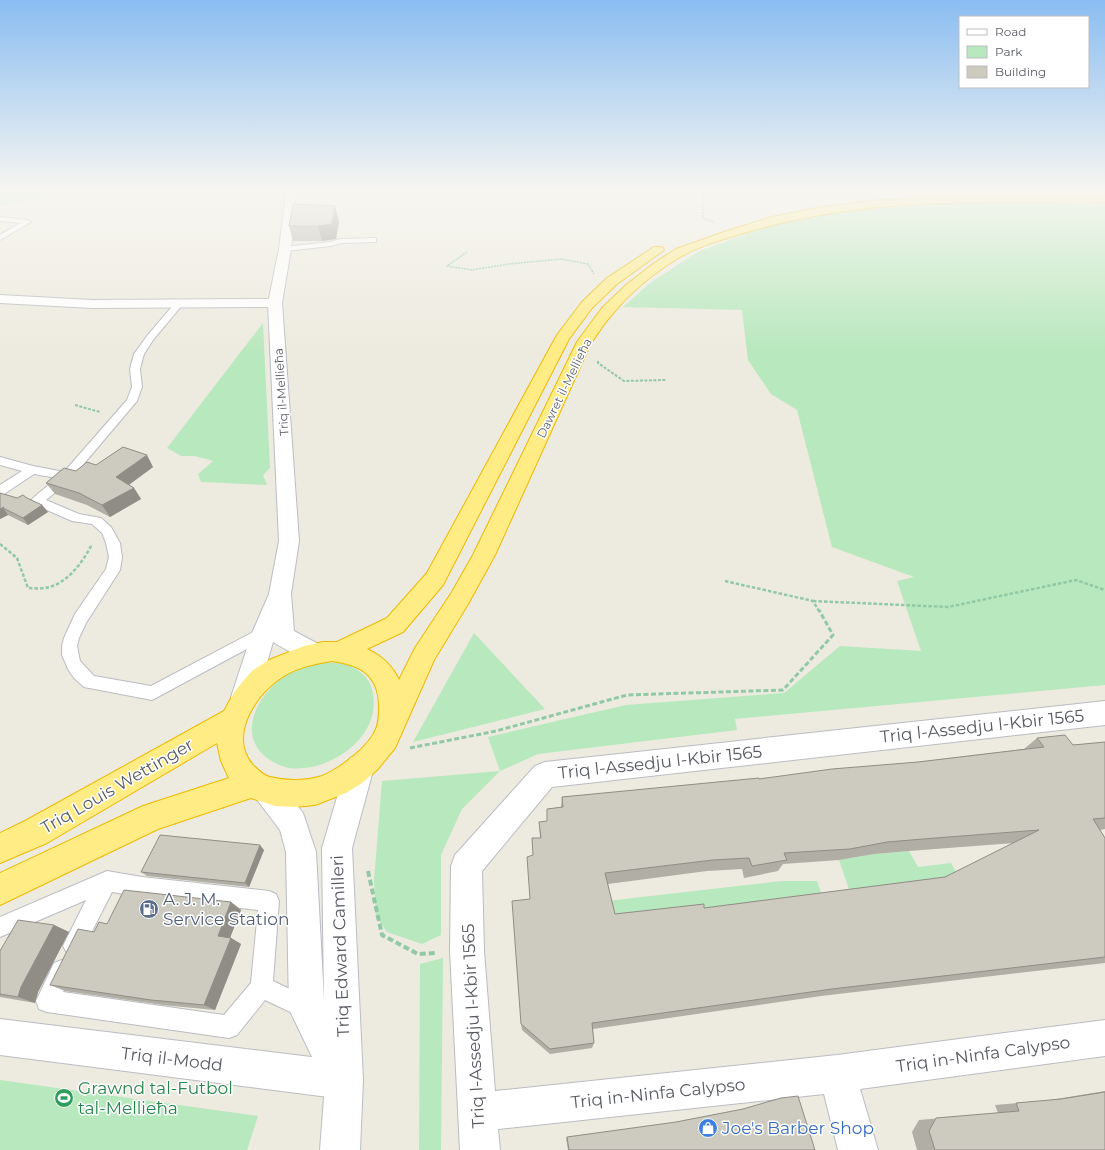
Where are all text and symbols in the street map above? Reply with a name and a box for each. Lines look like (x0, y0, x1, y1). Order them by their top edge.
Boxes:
legend (959, 16, 1089, 88)
text: Road (995, 24, 1026, 39)
text: Park (995, 44, 1023, 59)
text: Building (995, 64, 1046, 79)
street label: Dawret il-Mellieħa (533, 336, 595, 440)
street label: Triq il-Mellieħa (270, 348, 292, 436)
street label: Triq l-Assedju l-Kbir 1565 (879, 705, 1085, 747)
street label: Triq Louis Wettinger (37, 734, 197, 838)
street label: Triq l-Assedju l-Kbir 1565 (557, 741, 763, 783)
street label: Triq Edward Camilleri (327, 855, 353, 1037)
place label: A. J. M. Service Station (163, 889, 289, 929)
fuel station icon: A. J. M. Service Station (138, 898, 160, 920)
street label: Triq l-Assedju l-Kbir 1565 (458, 923, 488, 1129)
street label: Triq in-Ninfa Calypso (895, 1032, 1071, 1076)
street label: Triq il-Modd (120, 1043, 224, 1075)
street label: Triq in-Ninfa Calypso (570, 1074, 746, 1112)
place label: Grawnd tal-Futbol tal-Mellieħa (78, 1078, 233, 1118)
sports icon: Grawnd tal-Futbol tal-Mellieħa (53, 1087, 75, 1109)
shop icon: Joe's Barber Shop (697, 1117, 719, 1139)
place label: Joe's Barber Shop (721, 1118, 874, 1138)

